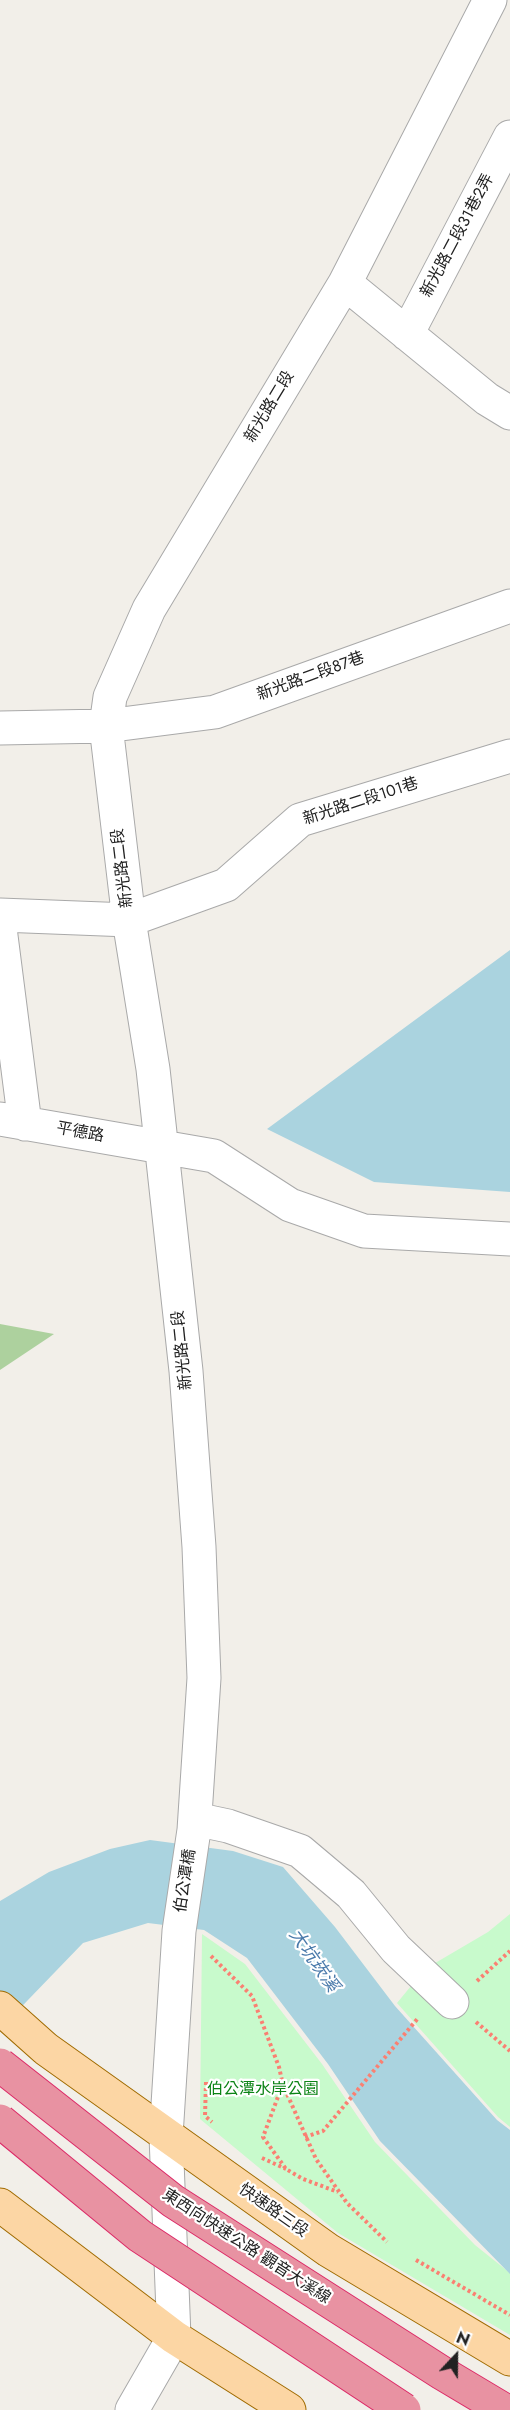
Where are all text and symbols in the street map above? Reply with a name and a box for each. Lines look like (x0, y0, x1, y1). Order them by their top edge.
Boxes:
street label: 新光路二段31巷2弄 (417, 171, 499, 301)
street label: 新光路二段 (241, 368, 299, 446)
street label: 新光路二段87巷 (255, 649, 367, 705)
street label: 新光路二段101巷 (301, 774, 421, 830)
street label: 新光路二段 (109, 827, 137, 909)
street label: 平德路 (55, 1119, 105, 1147)
street label: 新光路二段 (169, 1309, 197, 1391)
street label: 伯公潭橋 (172, 1848, 200, 1914)
water label: 大坑崁溪 (284, 1925, 342, 1997)
park label: 伯公潭水岸公園 (207, 2080, 319, 2100)
street label: 快速路三段 (235, 2180, 311, 2242)
street label: 東西向快速公路 觀音大溪線 (158, 2185, 334, 2309)
north arrow (426, 2326, 486, 2386)
text: N (453, 2326, 473, 2352)

